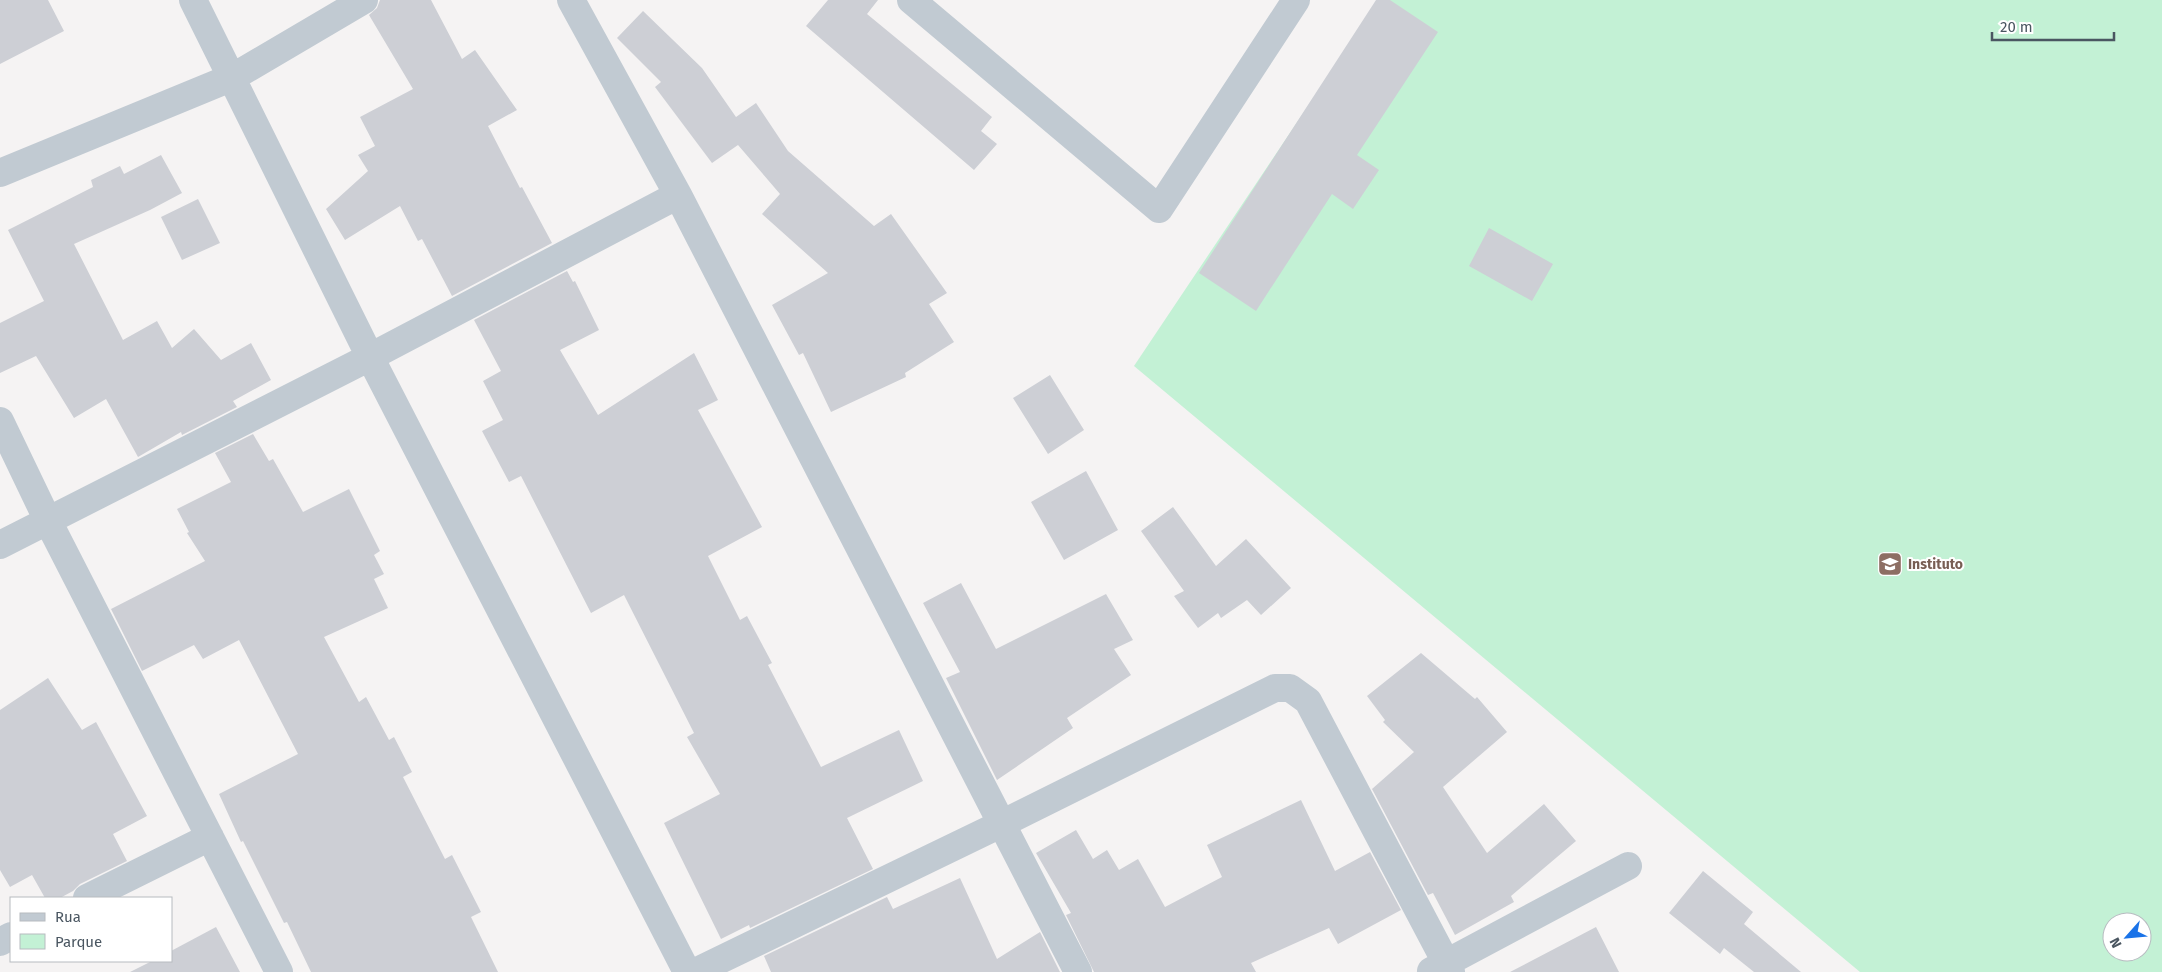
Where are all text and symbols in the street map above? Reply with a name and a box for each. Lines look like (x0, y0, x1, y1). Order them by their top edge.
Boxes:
scale bar (1992, 10, 2114, 42)
text: 20 m (2000, 18, 2033, 36)
school or university icon: Instituto (1877, 551, 1903, 577)
place label: Instituto (1908, 556, 1963, 573)
legend (10, 897, 172, 962)
text: Rua (55, 908, 81, 926)
north arrow (2102, 912, 2152, 962)
text: Parque (55, 933, 102, 951)
text: N (2106, 935, 2126, 951)

